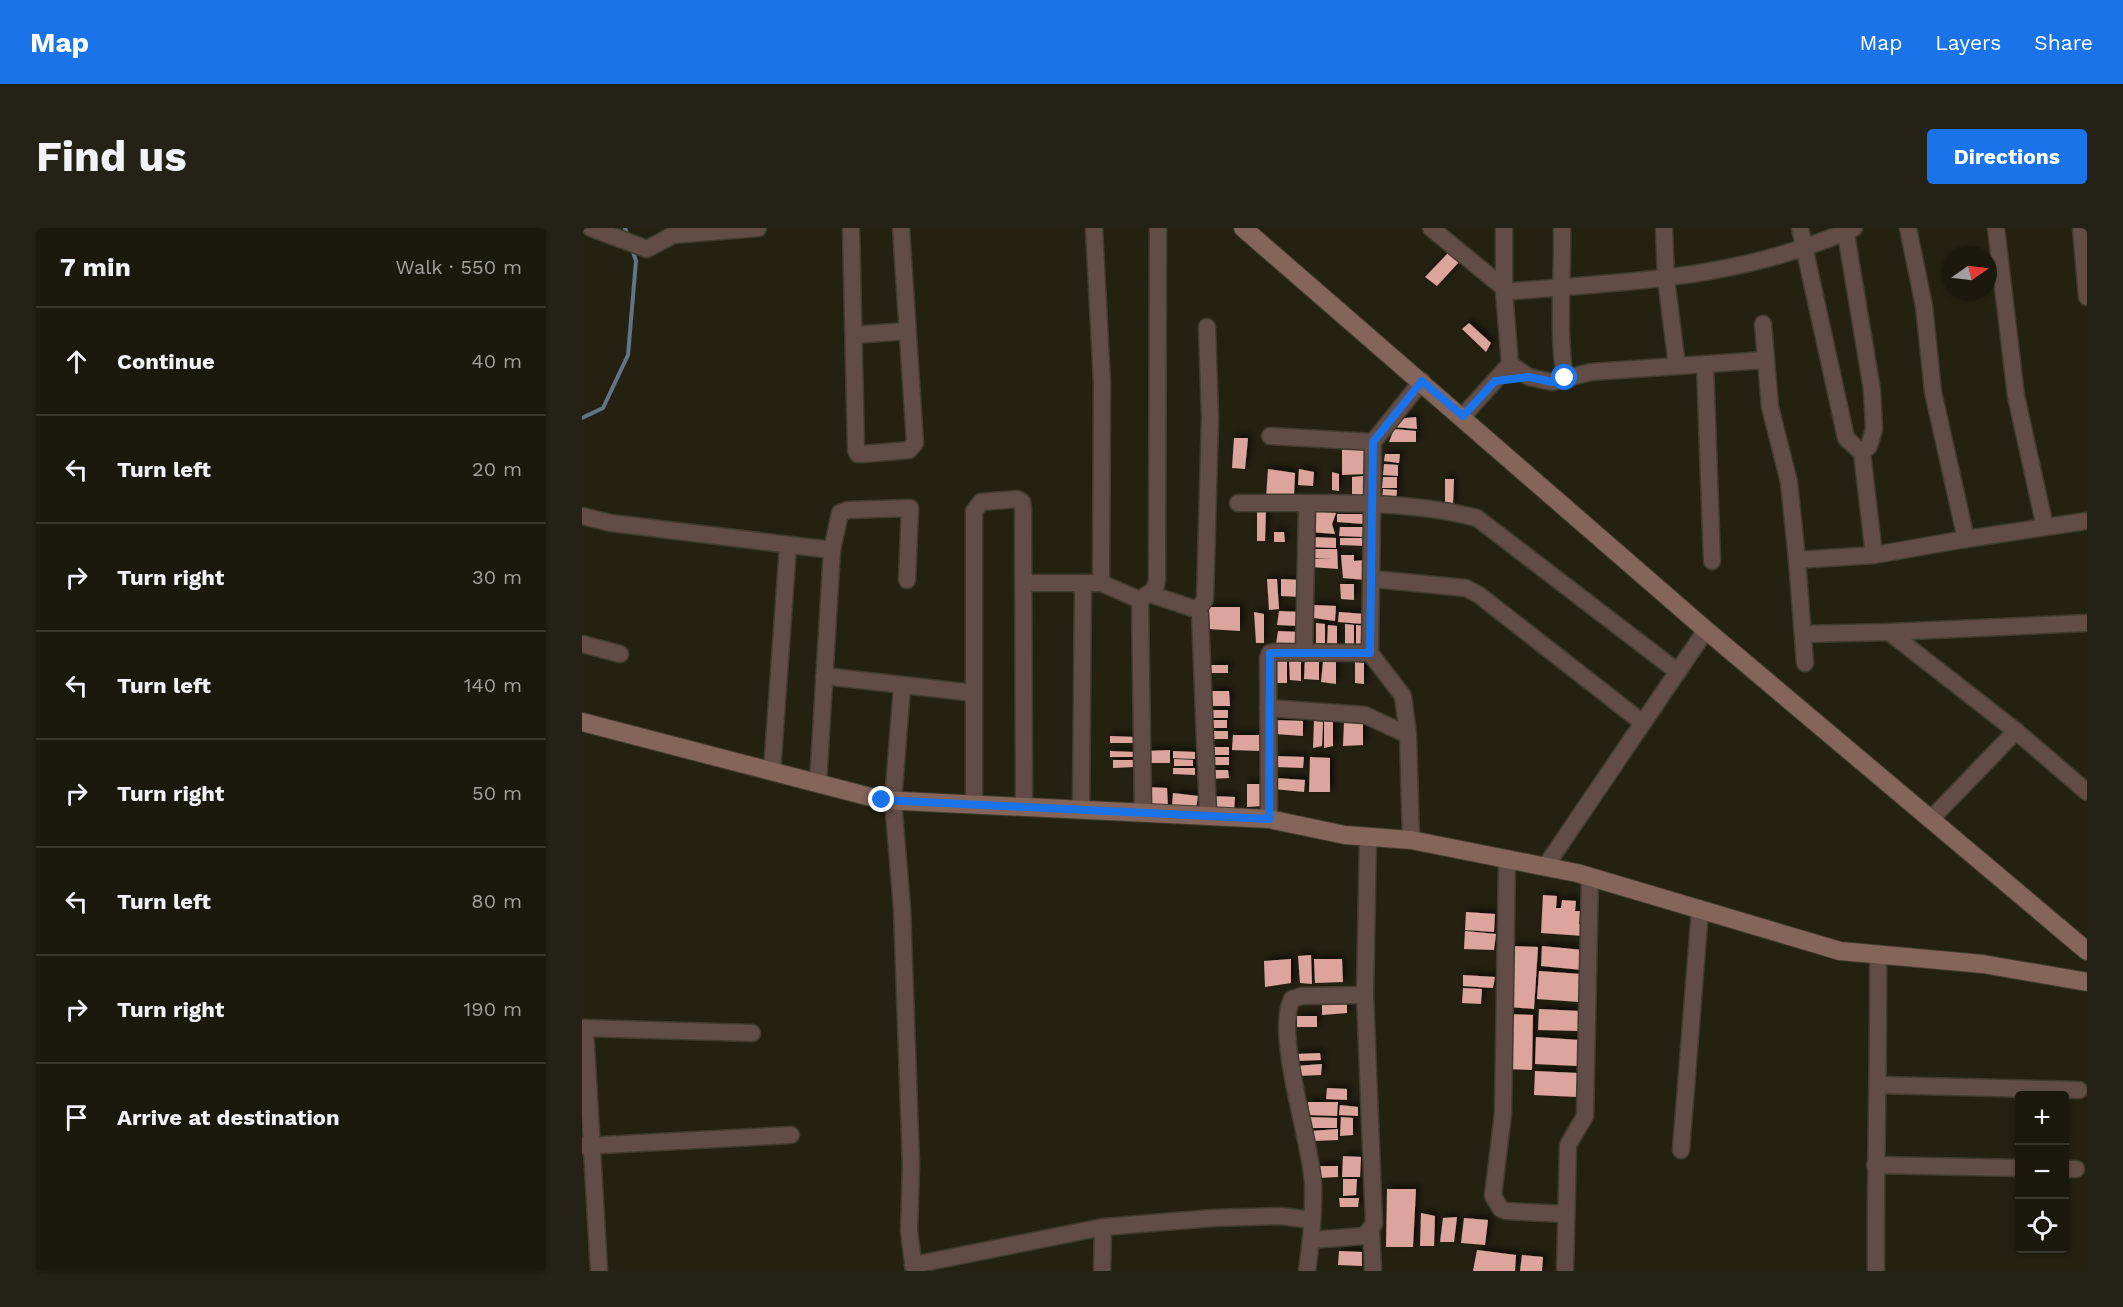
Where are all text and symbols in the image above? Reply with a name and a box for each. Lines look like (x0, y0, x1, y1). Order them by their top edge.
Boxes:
text: Map (30, 26, 89, 59)
text: Map (1859, 30, 1902, 55)
text: Layers (1935, 30, 2001, 55)
text: Share (2034, 30, 2093, 55)
button: Directions (1927, 129, 2087, 184)
text: Find us (36, 132, 187, 181)
north arrow (1943, 246, 1997, 300)
text: 7 min (60, 252, 131, 282)
text: Walk · 550 m (395, 255, 522, 279)
icon: ahead (60, 345, 93, 378)
text: Continue (117, 349, 215, 374)
text: 40 m (471, 349, 522, 373)
route start (1551, 364, 1577, 390)
icon: left (60, 453, 93, 486)
text: Turn left (117, 457, 211, 482)
text: 20 m (472, 457, 522, 481)
icon: right (60, 561, 93, 594)
text: Turn right (117, 565, 224, 590)
text: 30 m (472, 565, 522, 589)
icon: left (60, 669, 93, 702)
text: Turn left (117, 673, 211, 698)
text: 140 m (464, 673, 522, 697)
icon: right (60, 777, 93, 810)
text: Turn right (117, 781, 224, 806)
text: 50 m (472, 781, 522, 805)
route end (868, 786, 894, 812)
icon: left (60, 885, 93, 918)
text: Turn left (117, 889, 211, 914)
text: 80 m (471, 889, 522, 913)
icon: right (60, 993, 93, 1026)
text: Turn right (117, 997, 224, 1022)
text: 190 m (464, 997, 522, 1021)
map controls (2015, 1091, 2069, 1253)
button: + (2015, 1091, 2069, 1145)
icon: arrive (60, 1101, 93, 1134)
text: Arrive at destination (117, 1105, 340, 1130)
button: − (2015, 1145, 2069, 1199)
button: locate (2015, 1199, 2069, 1253)

